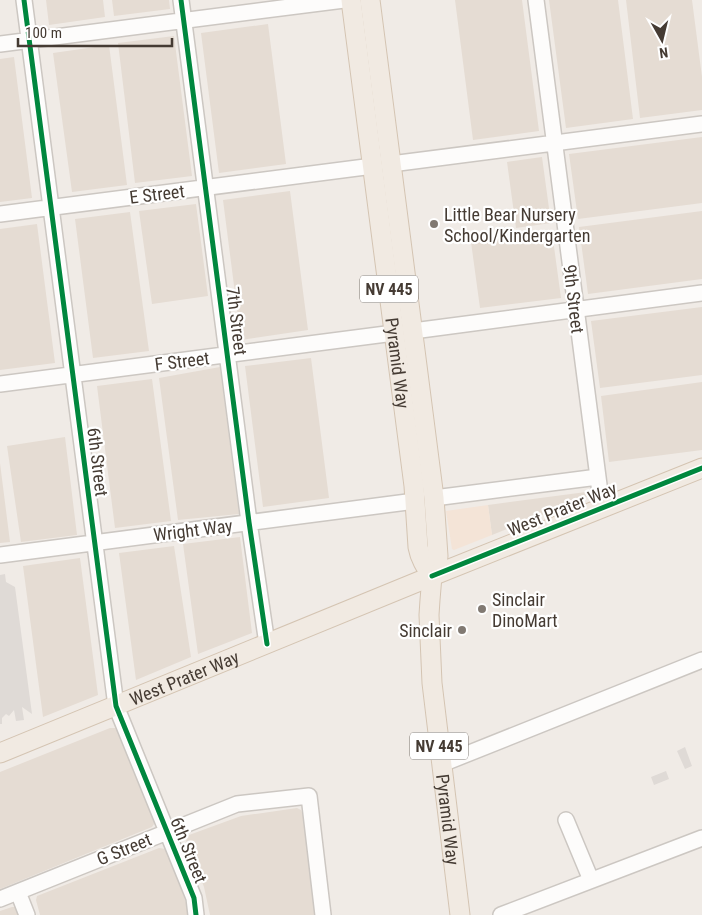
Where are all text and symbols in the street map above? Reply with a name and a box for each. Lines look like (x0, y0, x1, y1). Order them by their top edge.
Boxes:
scale bar (18, 15, 171, 47)
north arrow (637, 15, 687, 65)
text: 100 m (25, 24, 62, 42)
text: N (658, 44, 669, 61)
street label: E Street (128, 180, 186, 208)
place label: Little Bear Nursery School/Kindergarten (444, 204, 590, 246)
marker: Little Bear Nursery School/Kindergarten (428, 218, 440, 230)
street label: 9th Street (559, 263, 589, 335)
road number: NV 445 (360, 276, 418, 302)
street label: 7th Street (222, 285, 252, 357)
street label: Pyramid Way (382, 316, 414, 410)
street label: F Street (153, 347, 211, 375)
street label: 6th Street (83, 426, 113, 498)
street label: West Prater Way (504, 477, 620, 540)
street label: Wright Way (152, 515, 234, 545)
place label: Sinclair DinoMart (492, 589, 558, 631)
marker: Sinclair DinoMart (476, 603, 488, 615)
place label: Sinclair (399, 620, 453, 641)
marker: Sinclair (456, 624, 468, 636)
street label: West Prater Way (126, 646, 242, 709)
road number: NV 445 (410, 732, 468, 759)
street label: Pyramid Way (433, 773, 464, 867)
street label: 6th Street (166, 814, 212, 886)
street label: G Street (94, 829, 154, 869)

